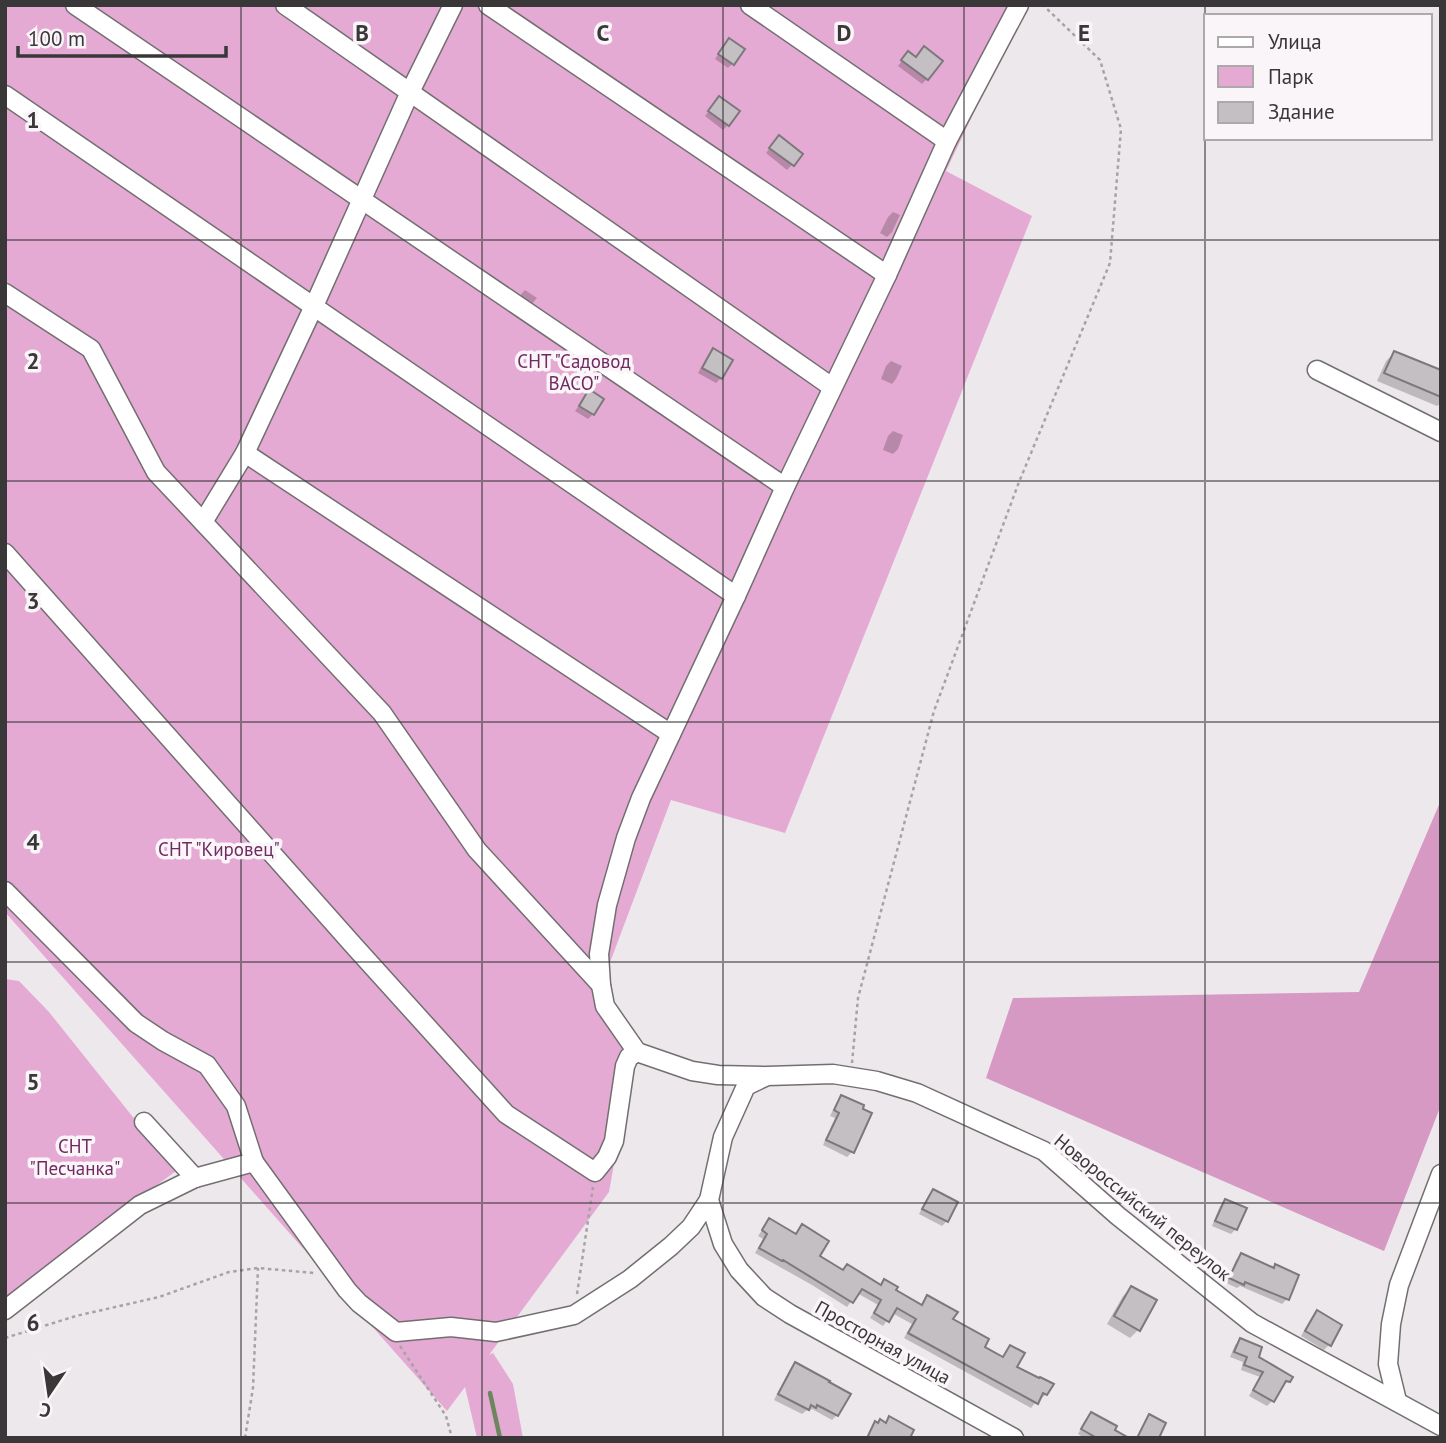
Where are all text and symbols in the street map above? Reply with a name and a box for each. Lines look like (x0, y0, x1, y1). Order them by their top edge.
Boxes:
scale bar (18, 14, 226, 58)
legend (1204, 14, 1432, 140)
text: B (355, 18, 369, 47)
text: C (597, 18, 610, 47)
text: D (837, 18, 851, 47)
text: E (1078, 18, 1090, 47)
text: 100 m (28, 25, 85, 52)
text: Улица (1268, 28, 1322, 55)
text: Парк (1268, 63, 1314, 90)
text: Здание (1268, 98, 1335, 125)
text: 1 (26, 105, 40, 134)
text: 2 (26, 346, 40, 375)
park label: СНТ "Садовод ВАСО" (517, 349, 631, 395)
text: 3 (26, 586, 40, 615)
text: 4 (26, 827, 40, 856)
park label: СНТ "Кировец" (158, 837, 280, 861)
text: 5 (26, 1067, 40, 1096)
street label: Новороссийский переулок (1050, 1128, 1236, 1286)
park label: СНТ "Песчанка" (30, 1134, 120, 1180)
street label: Просторная улица (811, 1295, 955, 1389)
text: 6 (26, 1308, 40, 1337)
north arrow (14, 1359, 84, 1429)
text: С (37, 1398, 53, 1423)

